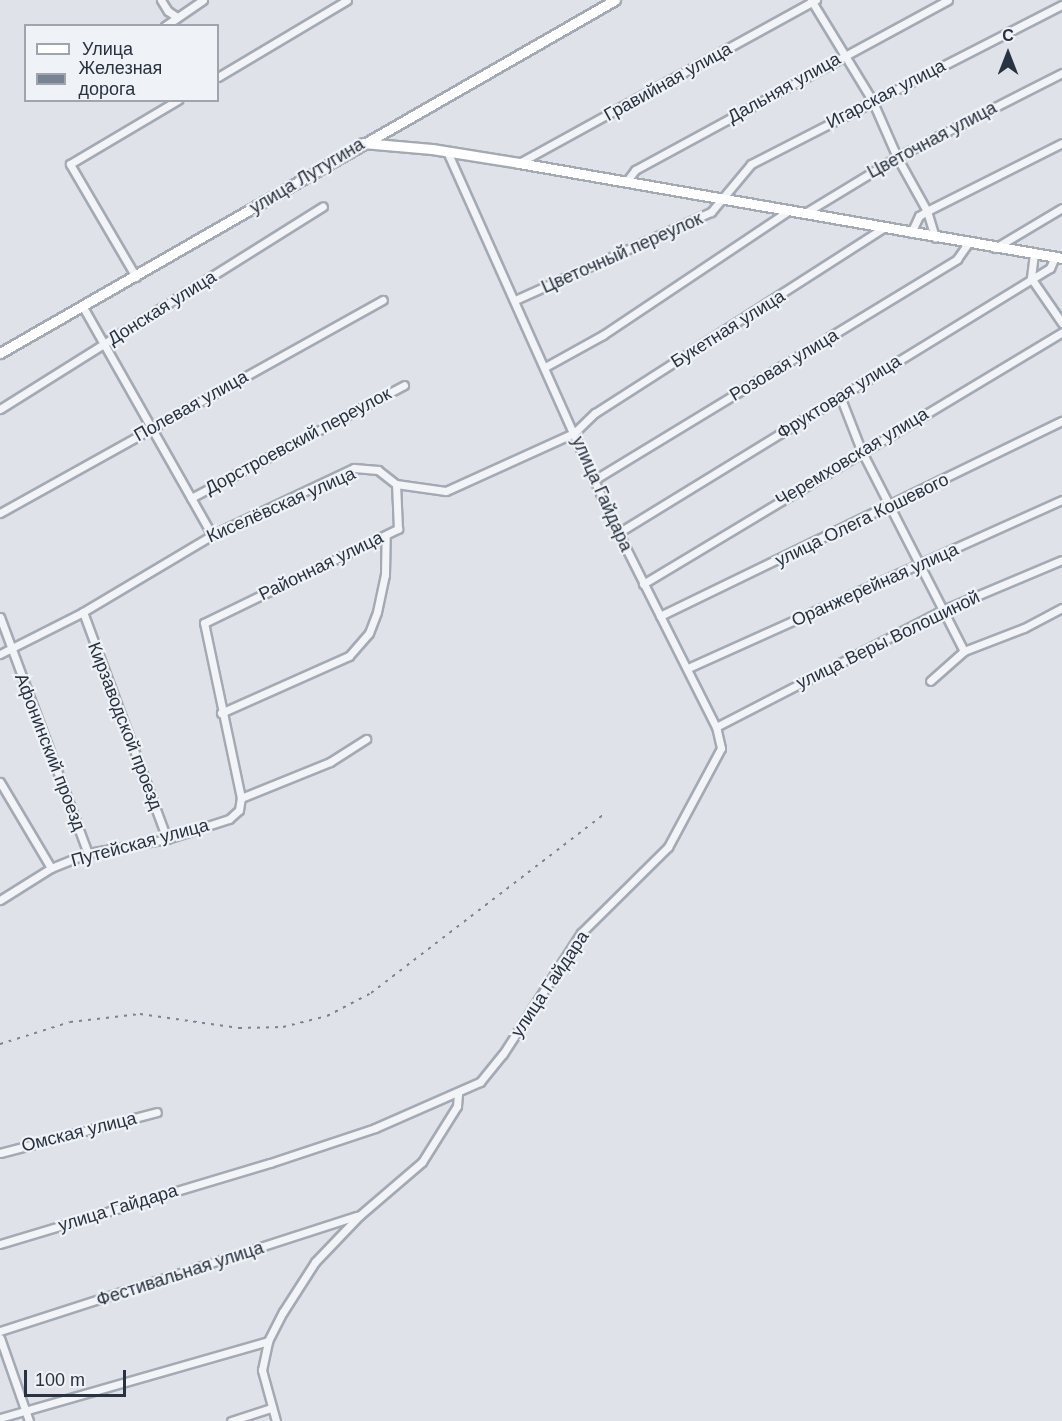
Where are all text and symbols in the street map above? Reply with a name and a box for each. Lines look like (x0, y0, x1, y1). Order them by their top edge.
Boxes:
legend (24, 24, 219, 102)
north arrow (978, 24, 1038, 84)
text: С (1002, 27, 1014, 44)
street label: Гравийная улица (600, 38, 736, 126)
text: Улица (82, 39, 133, 59)
street label: Дальняя улица (724, 48, 844, 128)
street label: Игарская улица (823, 55, 949, 133)
text: Железная дорога (78, 58, 162, 99)
street label: Цветочная улица (864, 97, 1000, 183)
street label: улица Лутугина (246, 133, 368, 219)
street label: Цветочный переулок (538, 208, 706, 298)
street label: Донская улица (104, 266, 220, 350)
street label: Букетная улица (667, 285, 789, 373)
street label: Розовая улица (726, 324, 842, 406)
street label: Фруктовая улица (773, 350, 905, 444)
street label: Полевая улица (130, 366, 252, 446)
street label: Дорстроевский переулок (201, 383, 395, 499)
street label: Черемховская улица (772, 403, 932, 511)
street label: улица Гайдара (567, 433, 637, 555)
street label: Киселёвская улица (203, 463, 359, 547)
street label: улица Олега Кошевого (772, 469, 952, 571)
street label: Районная улица (255, 527, 387, 605)
street label: Оранжерейная улица (788, 538, 962, 632)
street label: улица Веры Волошиной (793, 586, 983, 694)
street label: Кирзаводской проезд (83, 639, 167, 813)
street label: Афонинский проезд (10, 670, 90, 834)
street label: Путейская улица (69, 814, 211, 872)
street label: улица Гайдара (506, 927, 594, 1041)
street label: Омская улица (19, 1107, 139, 1157)
street label: улица Гайдара (56, 1180, 180, 1236)
street label: Фестивальная улица (94, 1237, 266, 1311)
scale bar (27, 1358, 129, 1396)
text: 100 m (35, 1370, 85, 1390)

